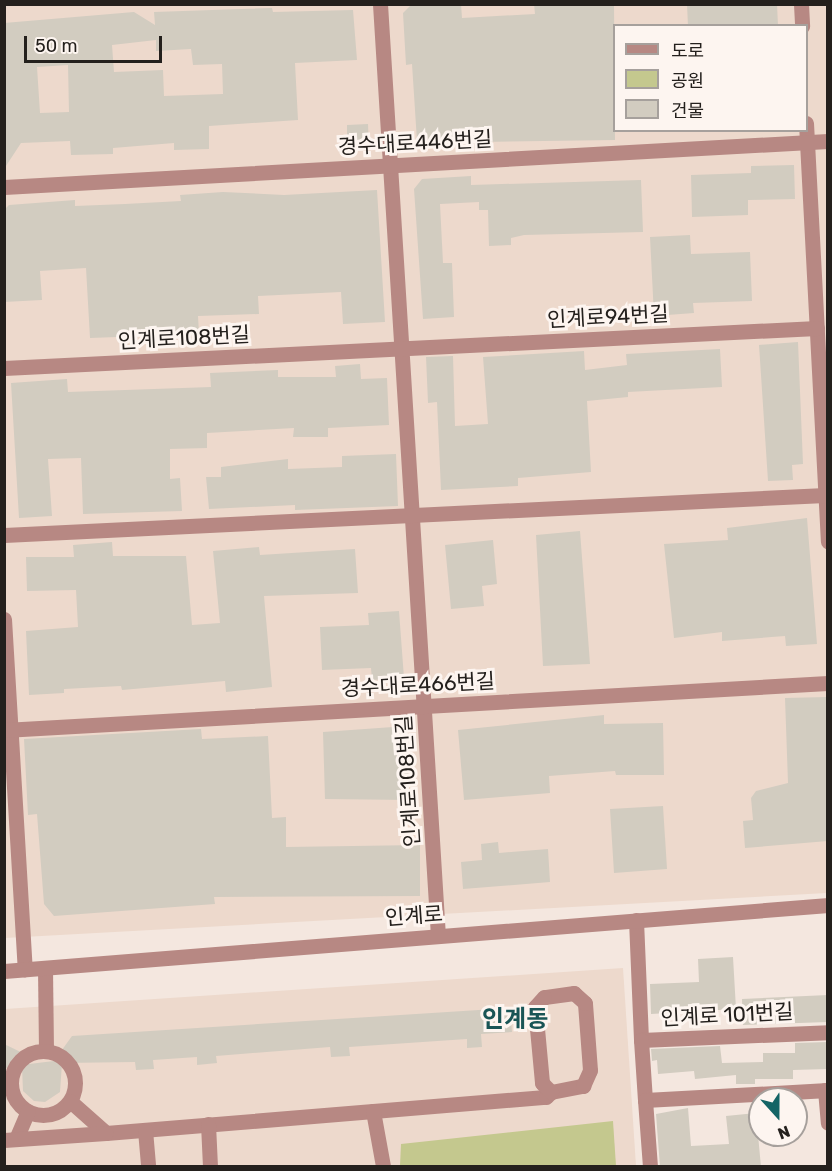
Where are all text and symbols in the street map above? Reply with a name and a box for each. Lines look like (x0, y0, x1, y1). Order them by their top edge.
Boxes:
scale bar (27, 24, 165, 62)
legend (613, 24, 808, 132)
text: 50 m (35, 35, 78, 57)
text: 도로 (671, 40, 704, 62)
text: 공원 (671, 70, 704, 92)
text: 건물 (671, 100, 704, 122)
street label: 경수대로446번길 (337, 126, 493, 160)
street label: 인계로94번길 (547, 301, 669, 333)
street label: 인계로108번길 (117, 322, 251, 354)
street label: 경수대로466번길 (340, 668, 496, 702)
street label: 인계로108번길 (391, 714, 425, 848)
street label: 인계로 (384, 901, 444, 931)
street label: 인계로 101번길 (660, 999, 794, 1031)
district label: 인계동 (482, 1006, 548, 1034)
north arrow (748, 1087, 808, 1147)
text: N (775, 1121, 793, 1143)

